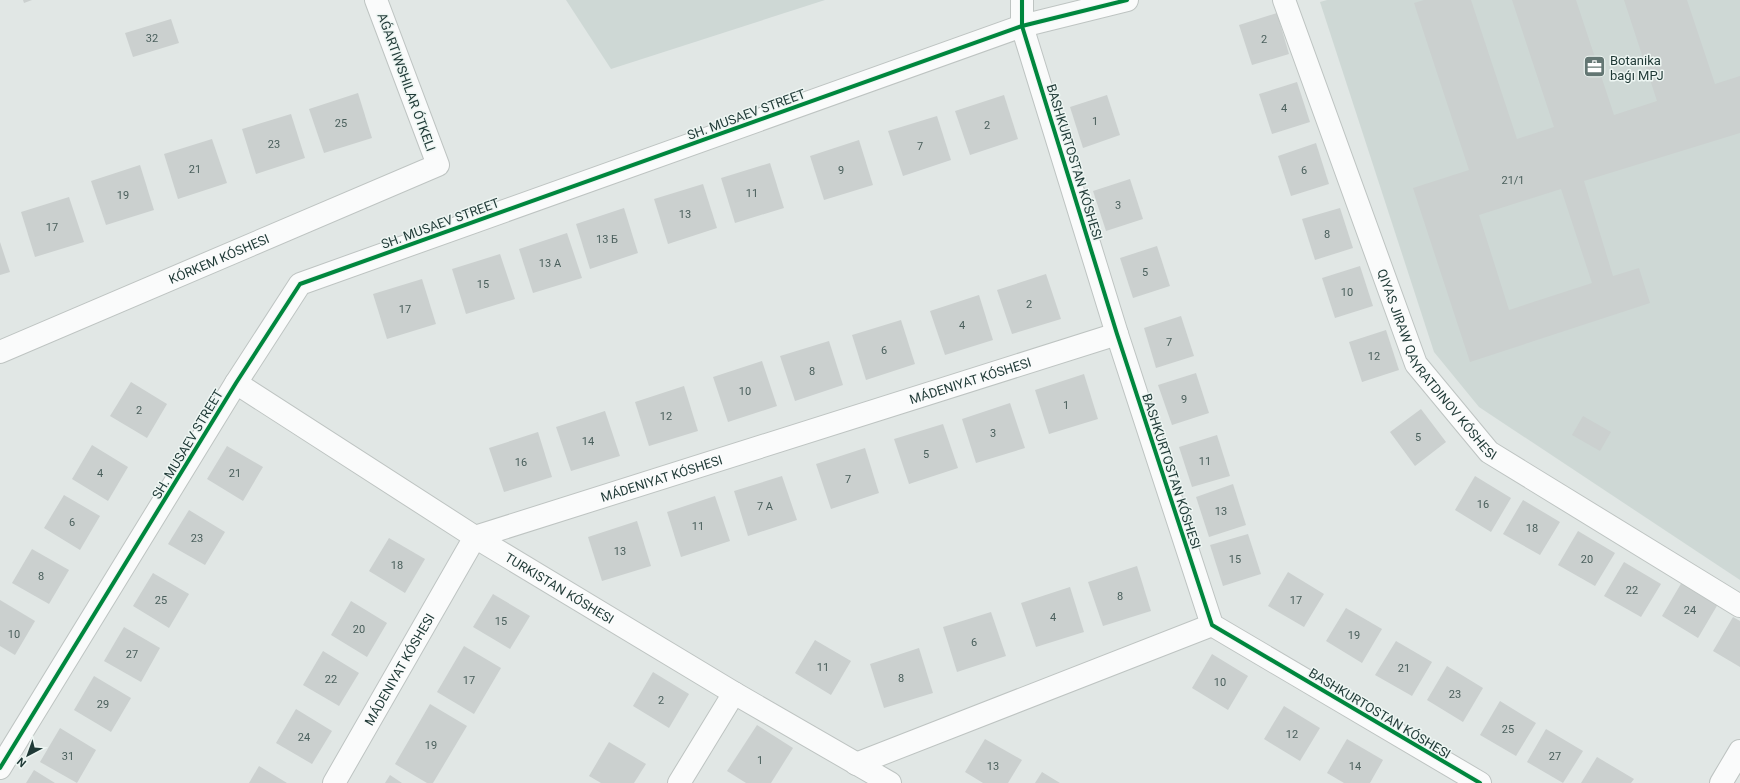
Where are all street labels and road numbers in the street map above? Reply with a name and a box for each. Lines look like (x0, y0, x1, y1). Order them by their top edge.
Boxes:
street label: AǴARTIWSHILAR ÓTKELI (374, 11, 439, 153)
street label: BASHKURTOSTAN KÓSHESI (1044, 82, 1105, 242)
street label: SH. MUSAEV STREET (685, 86, 808, 143)
street label: SH. MUSAEV STREET (379, 195, 502, 252)
street label: KÓRKEM KÓSHESI (167, 231, 272, 287)
street label: QIYAS JIRAW QAYRATDINOV KÓSHESI (1374, 267, 1499, 463)
street label: MÁDENIYAT KÓSHESI (908, 355, 1033, 407)
street label: SH. MUSAEV STREET (149, 387, 226, 502)
street label: BASHKURTOSTAN KÓSHESI (1139, 391, 1204, 551)
street label: MÁDENIYAT KÓSHESI (599, 452, 724, 505)
street label: TURKISTAN KÓSHESI (502, 550, 616, 627)
street label: MÁDENIYAT KÓSHESI (362, 611, 438, 728)
street label: BASHKURTOSTAN KÓSHESI (1306, 665, 1453, 762)

